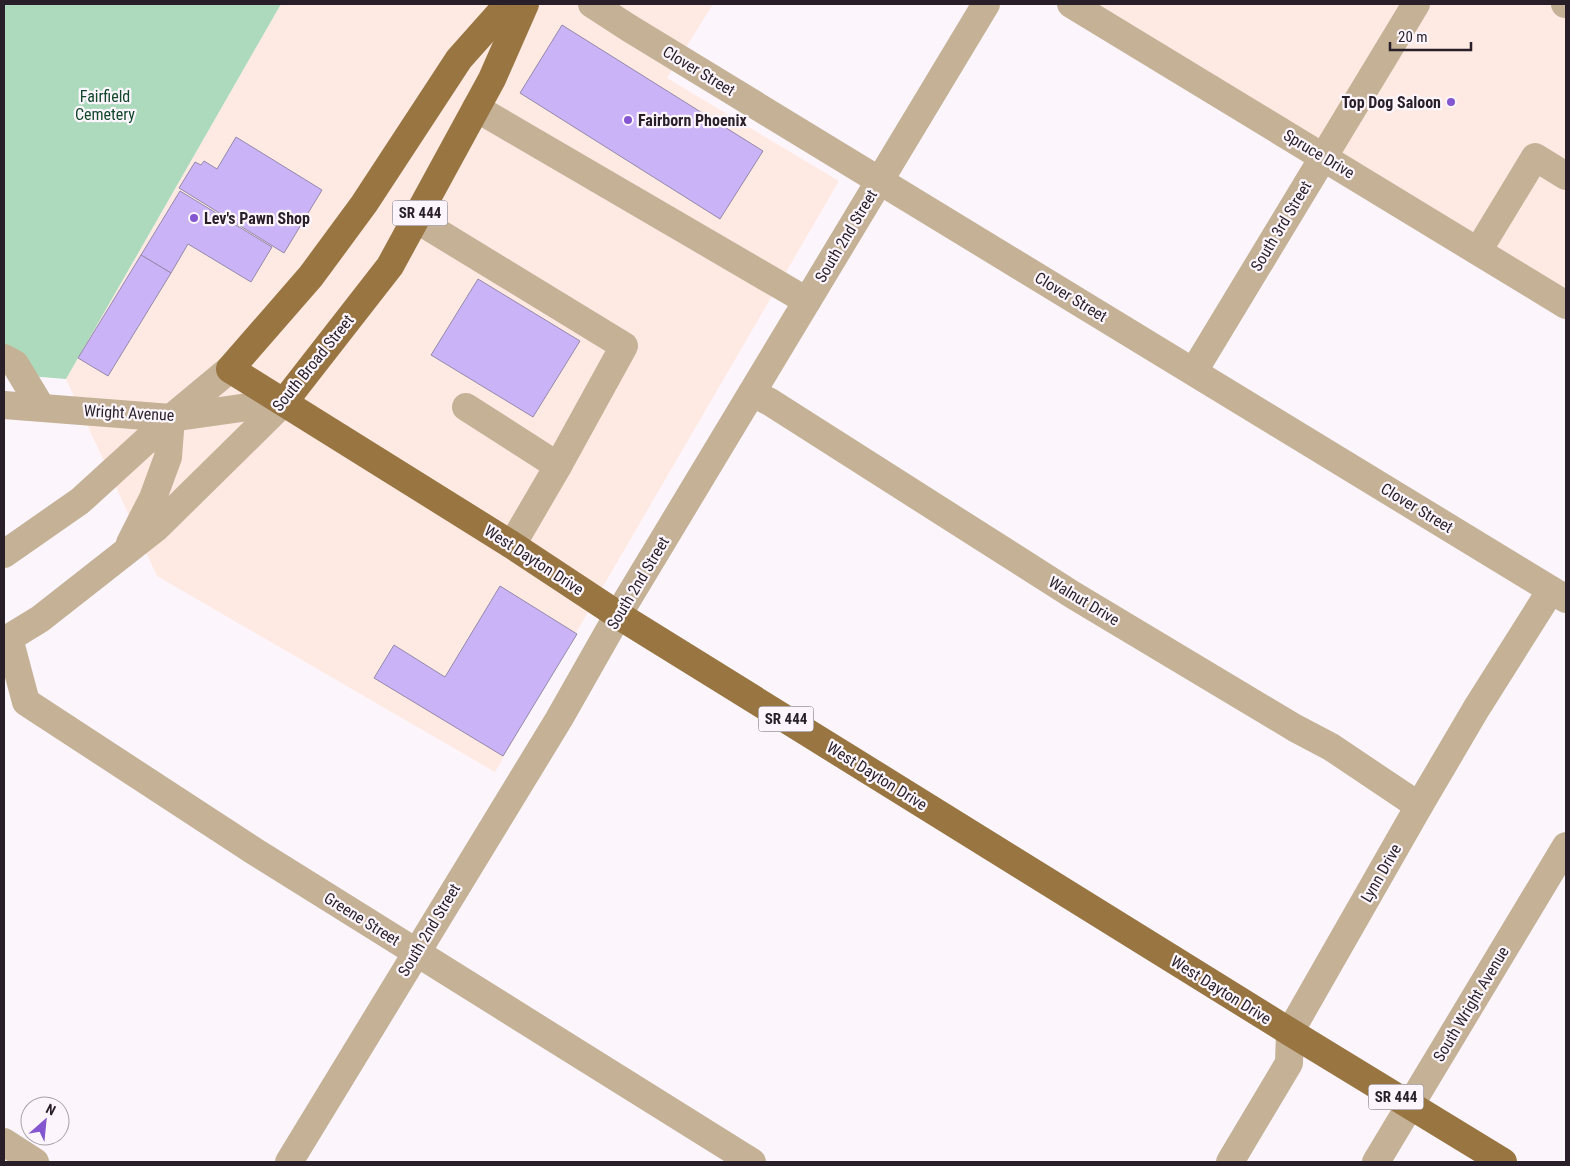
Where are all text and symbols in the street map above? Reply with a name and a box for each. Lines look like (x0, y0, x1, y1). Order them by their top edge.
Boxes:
scale bar (1390, 20, 1471, 52)
text: 20 m (1398, 28, 1428, 46)
street label: Clover Street (659, 42, 739, 100)
park label: Fairfield Cemetery (75, 87, 135, 124)
place label: Top Dog Saloon (1342, 93, 1441, 112)
marker: Top Dog Saloon (1445, 96, 1457, 108)
place label: Fairborn Phoenix (638, 111, 747, 130)
marker: Fairborn Phoenix (622, 114, 634, 126)
street label: Spruce Drive (1280, 125, 1358, 183)
street label: South 3rd Street (1247, 177, 1316, 275)
street label: South 2nd Street (811, 186, 881, 286)
road number: SR 444 (392, 200, 448, 226)
place label: Lev's Pawn Shop (204, 209, 310, 228)
marker: Lev's Pawn Shop (188, 212, 200, 224)
street label: Clover Street (1031, 268, 1111, 326)
street label: South Broad Street (268, 311, 358, 415)
street label: Wright Avenue (83, 401, 175, 425)
street label: Clover Street (1377, 479, 1457, 537)
street label: West Dayton Drive (481, 521, 587, 599)
street label: South 2nd Street (603, 533, 673, 633)
street label: Walnut Drive (1045, 572, 1123, 630)
road number: SR 444 (758, 706, 814, 732)
street label: West Dayton Drive (823, 738, 931, 814)
street label: Lynn Drive (1357, 840, 1405, 906)
street label: South 2nd Street (394, 880, 464, 980)
street label: Greene Street (321, 888, 404, 950)
street label: South Wright Avenue (1429, 943, 1513, 1065)
street label: West Dayton Drive (1167, 952, 1275, 1028)
road number: SR 444 (1368, 1084, 1424, 1110)
north arrow (20, 1096, 70, 1146)
text: N (43, 1100, 58, 1118)

